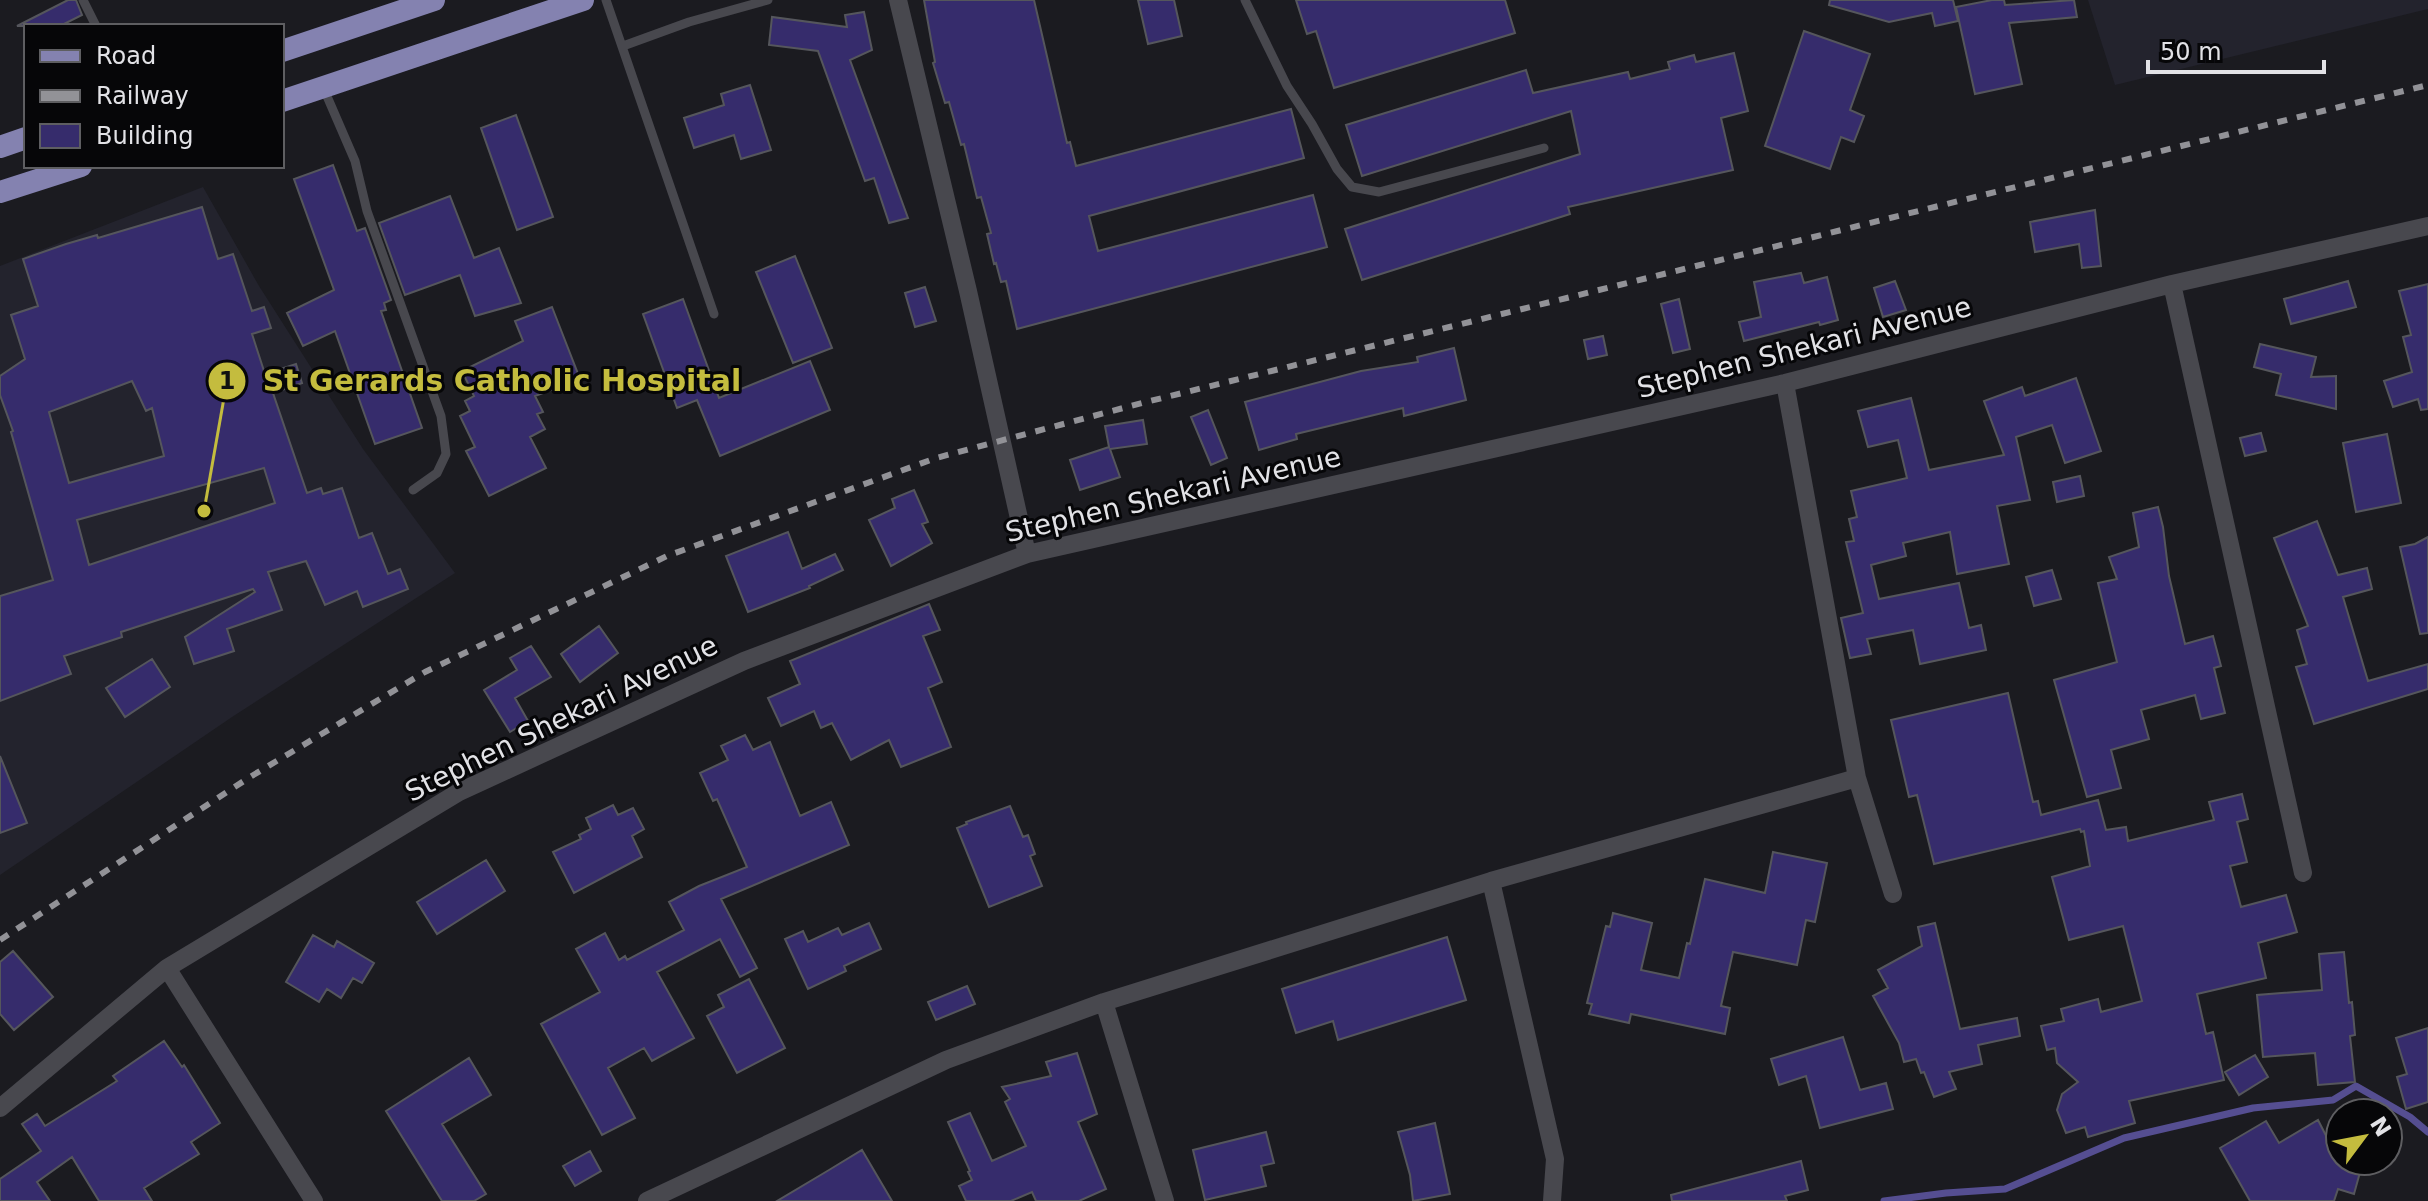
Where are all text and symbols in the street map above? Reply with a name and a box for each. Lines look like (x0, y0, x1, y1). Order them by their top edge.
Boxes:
legend (24, 24, 284, 168)
scale bar (2148, 24, 2324, 74)
text: 50 m (2160, 38, 2222, 66)
text: Road (96, 42, 156, 70)
text: Railway (96, 82, 189, 110)
text: Building (96, 122, 193, 150)
street label: Stephen Shekari Avenue (1634, 290, 1975, 405)
callout: St Gerards Catholic Hospital (207, 354, 757, 408)
text: St Gerards Catholic Hospital (263, 363, 741, 398)
text: 1 (219, 367, 235, 395)
street label: Stephen Shekari Avenue (1002, 440, 1344, 549)
street label: Stephen Shekari Avenue (400, 628, 723, 809)
north arrow (2324, 1097, 2404, 1177)
text: N (2365, 1112, 2396, 1141)

